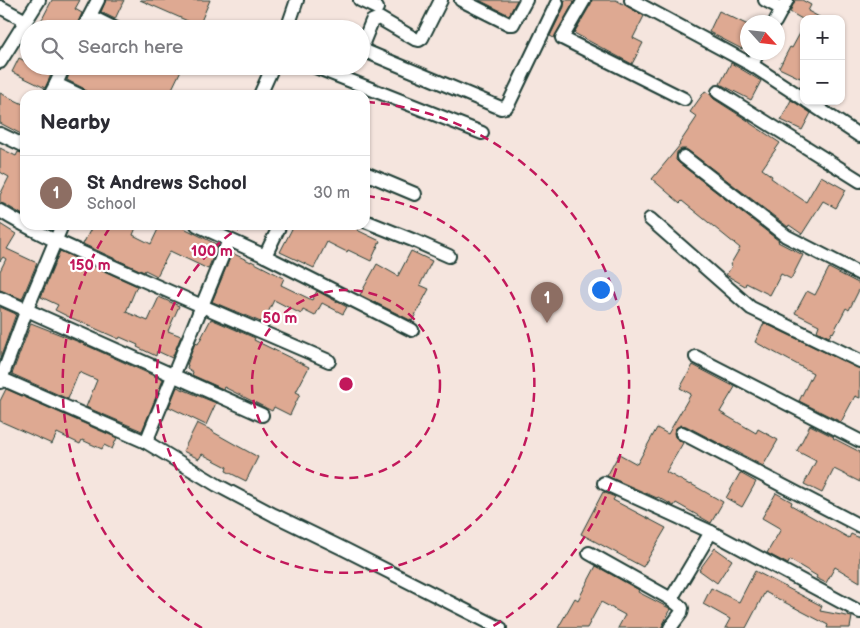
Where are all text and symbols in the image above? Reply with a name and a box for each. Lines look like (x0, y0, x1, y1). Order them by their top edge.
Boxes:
north arrow (740, 15, 785, 60)
map controls (800, 15, 845, 105)
button: + (800, 15, 845, 60)
search box (20, 20, 370, 75)
icon: search (38, 34, 66, 62)
text: Search here (78, 36, 183, 59)
button: − (800, 60, 845, 105)
text: Nearby (40, 110, 110, 135)
text: St Andrews School (87, 172, 247, 195)
text: 1 (53, 184, 59, 203)
text: 30 m (313, 184, 350, 203)
text: School (87, 195, 136, 214)
text: 100 m (191, 242, 233, 261)
text: 150 m (69, 256, 111, 275)
your location (588, 277, 614, 303)
pin: 1 (531, 282, 563, 323)
text: 50 m (263, 309, 298, 328)
centre of rings (337, 375, 355, 393)

